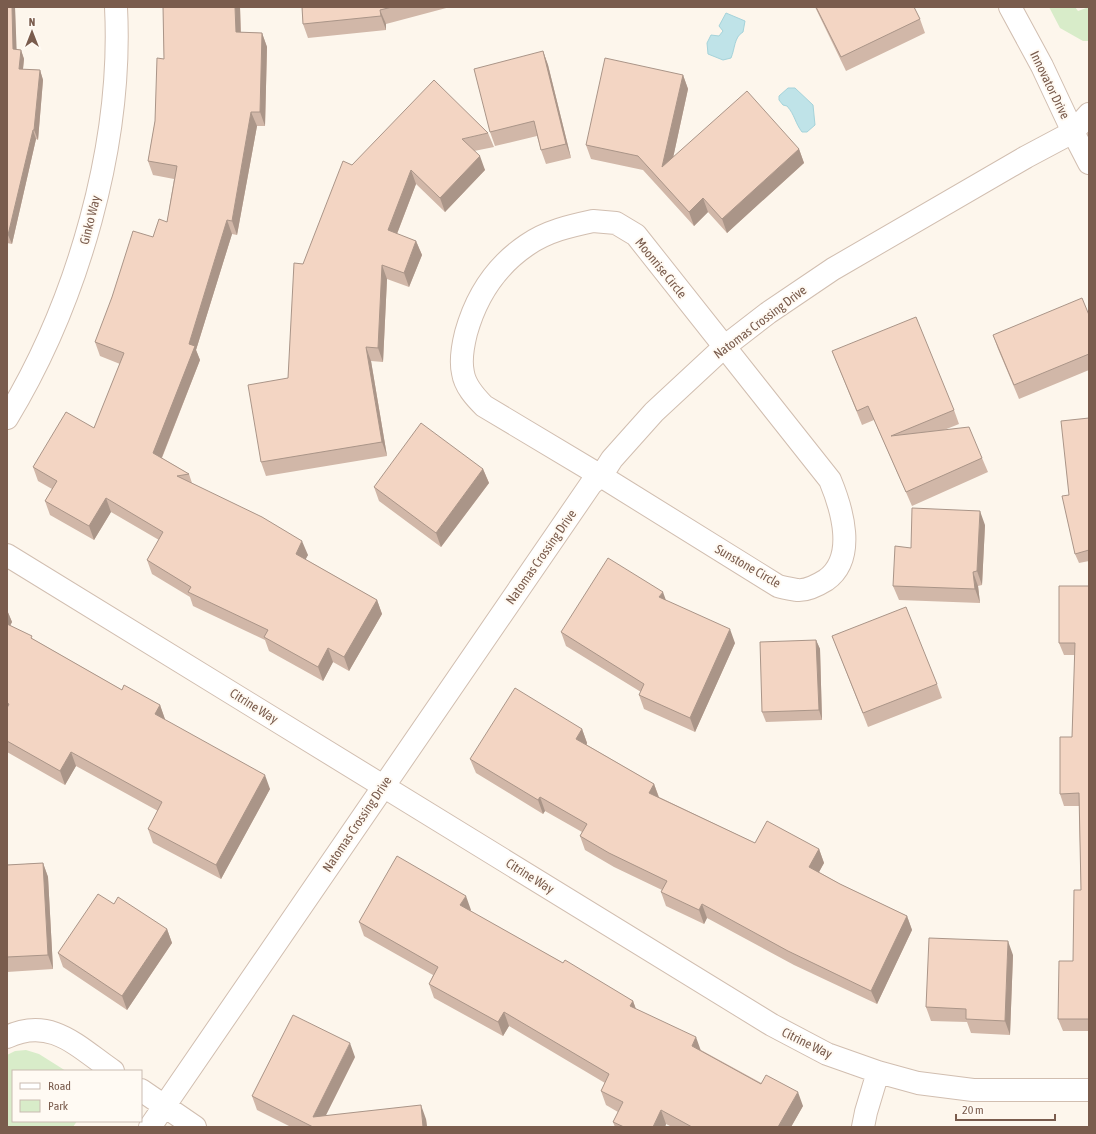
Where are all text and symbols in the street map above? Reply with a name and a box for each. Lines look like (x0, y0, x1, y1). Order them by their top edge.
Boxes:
north arrow (12, 12, 52, 52)
text: N (29, 16, 35, 28)
street label: Innovator Drive (1027, 49, 1073, 122)
street label: Ginko Way (77, 193, 103, 246)
street label: Moonrise Circle (632, 235, 690, 301)
street label: Natomas Crossing Drive (711, 282, 809, 362)
street label: Natomas Crossing Drive (503, 507, 579, 607)
street label: Sunstone Circle (713, 541, 783, 591)
street label: Citrine Way (227, 685, 281, 727)
street label: Natomas Crossing Drive (319, 773, 395, 875)
street label: Citrine Way (503, 855, 557, 897)
street label: Citrine Way (780, 1024, 835, 1062)
legend (12, 1070, 142, 1122)
text: Road (48, 1079, 71, 1093)
scale bar (956, 1096, 1055, 1122)
text: Park (48, 1099, 69, 1113)
text: 20 m (962, 1103, 984, 1117)

